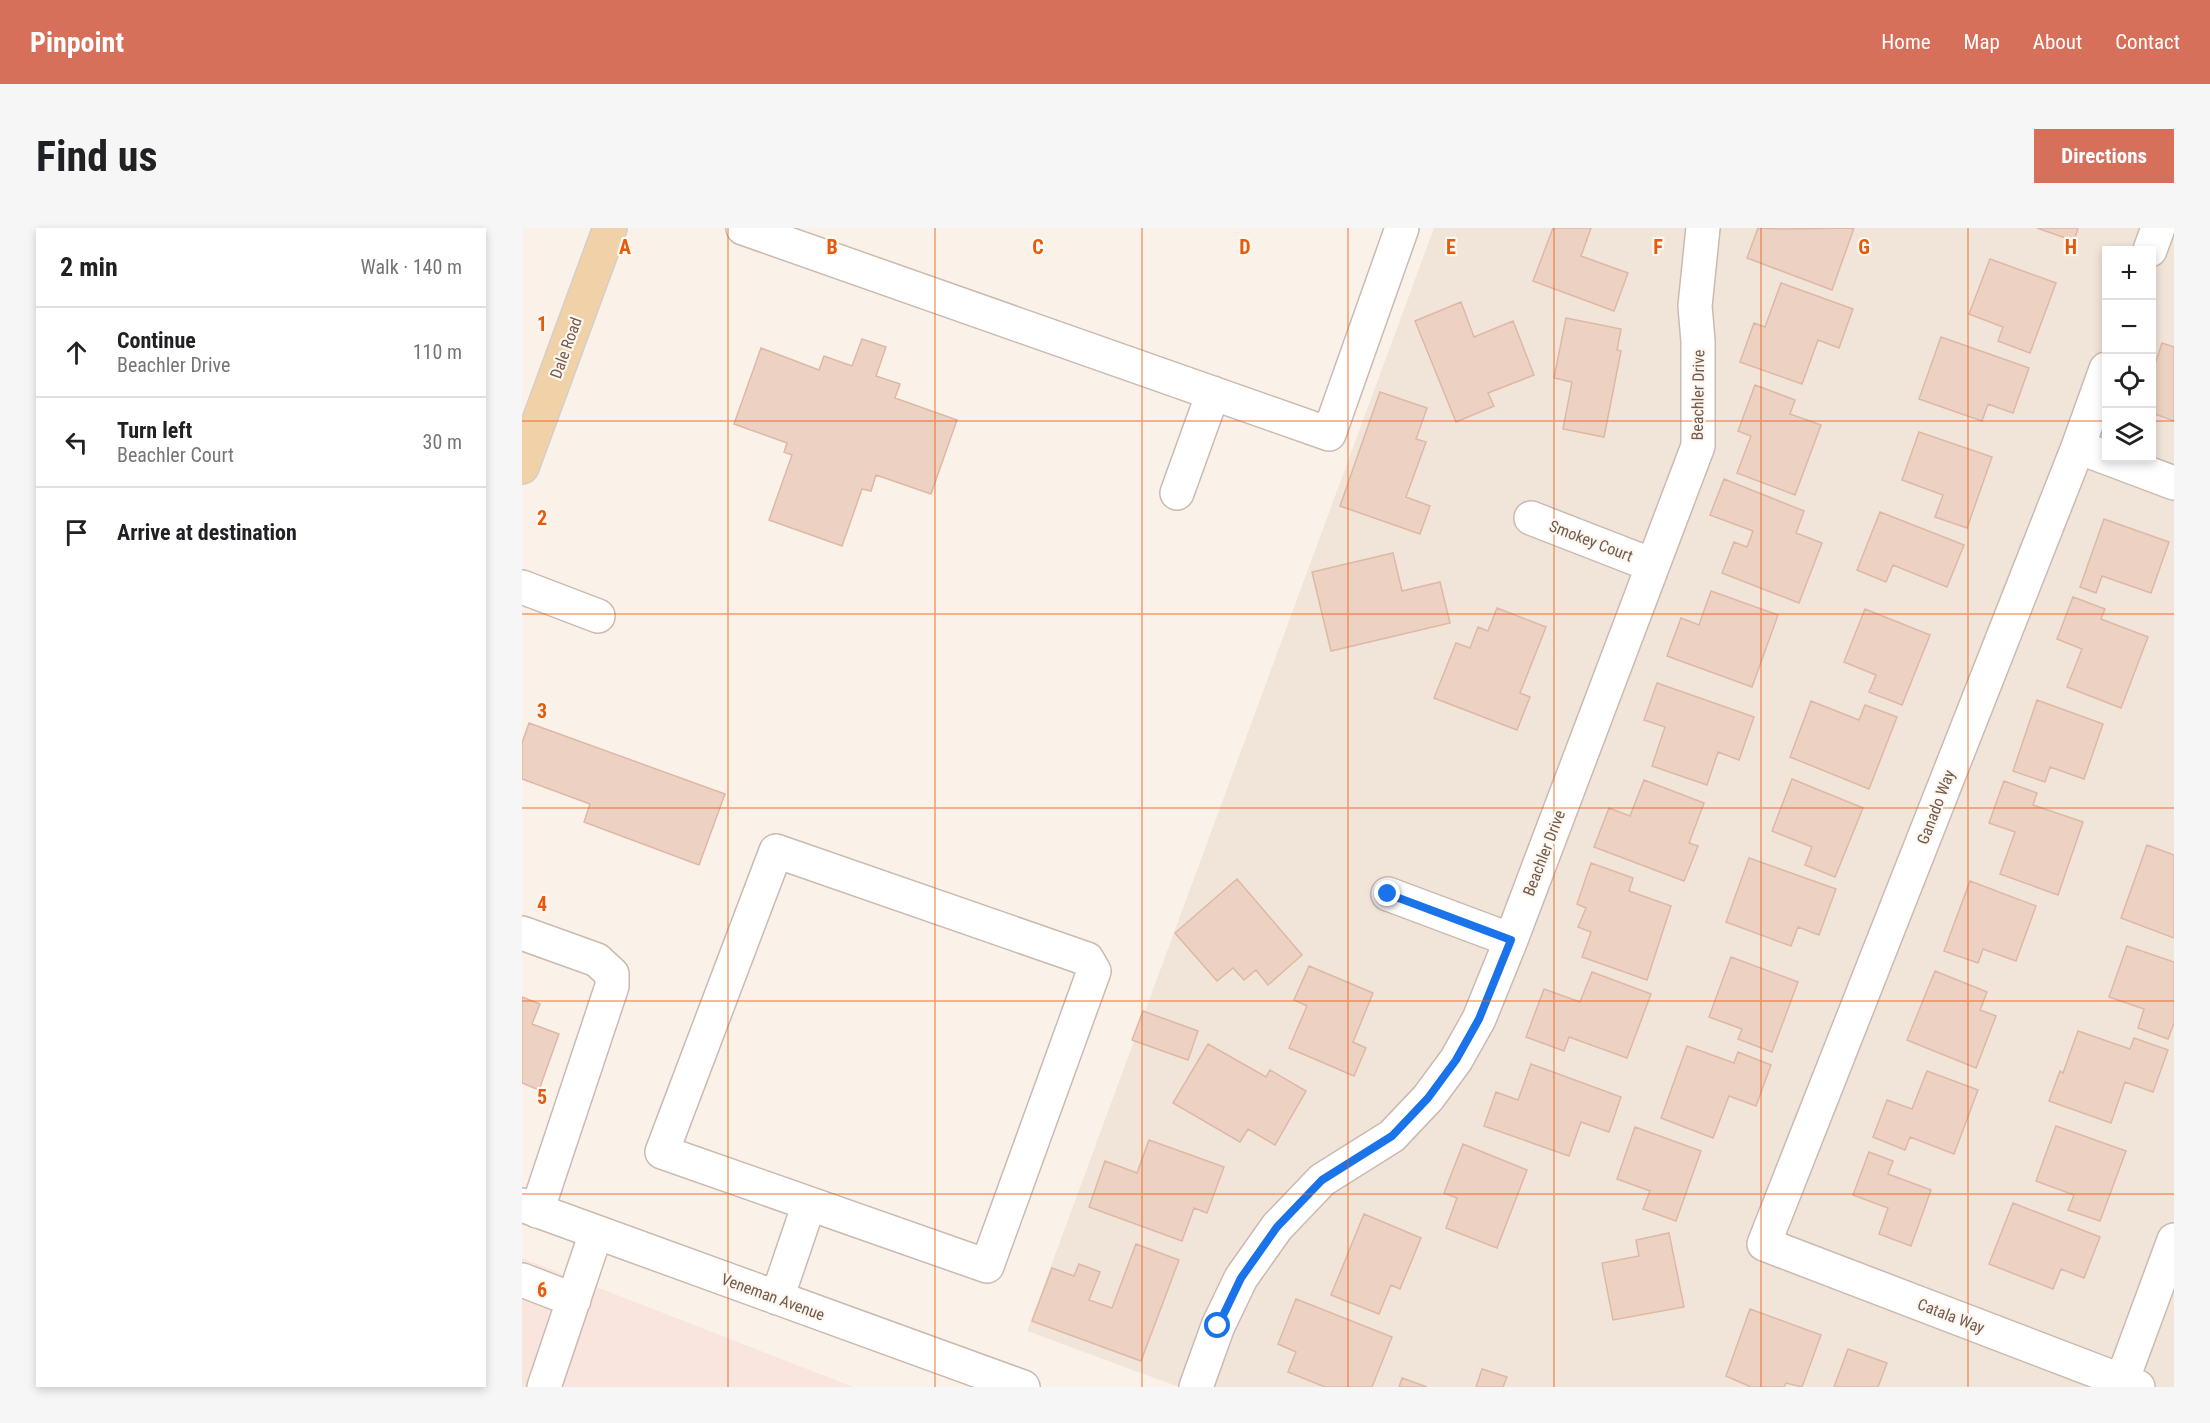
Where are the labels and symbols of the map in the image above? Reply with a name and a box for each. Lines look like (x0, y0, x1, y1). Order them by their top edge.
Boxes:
text: A (619, 235, 631, 259)
text: B (826, 235, 838, 259)
text: C (1032, 235, 1044, 259)
text: D (1239, 235, 1251, 259)
text: E (1446, 235, 1456, 259)
text: F (1653, 235, 1663, 259)
text: G (1858, 235, 1870, 259)
text: H (2065, 235, 2077, 259)
text: 1 (537, 312, 547, 336)
street label: Dale Road (546, 315, 586, 381)
street label: Beachler Drive (1688, 350, 1708, 440)
text: 2 (537, 506, 547, 530)
street label: Smokey Court (1547, 516, 1636, 566)
text: 3 (537, 699, 547, 723)
street label: Ganado Way (1913, 767, 1959, 847)
street label: Beachler Drive (1519, 807, 1569, 899)
route end (1374, 880, 1400, 906)
text: 4 (537, 892, 547, 916)
text: 5 (537, 1085, 547, 1109)
street label: Veneman Avenue (719, 1270, 827, 1324)
text: 6 (537, 1278, 547, 1302)
street label: Catala Way (1915, 1295, 1988, 1338)
route start (1204, 1312, 1230, 1338)

